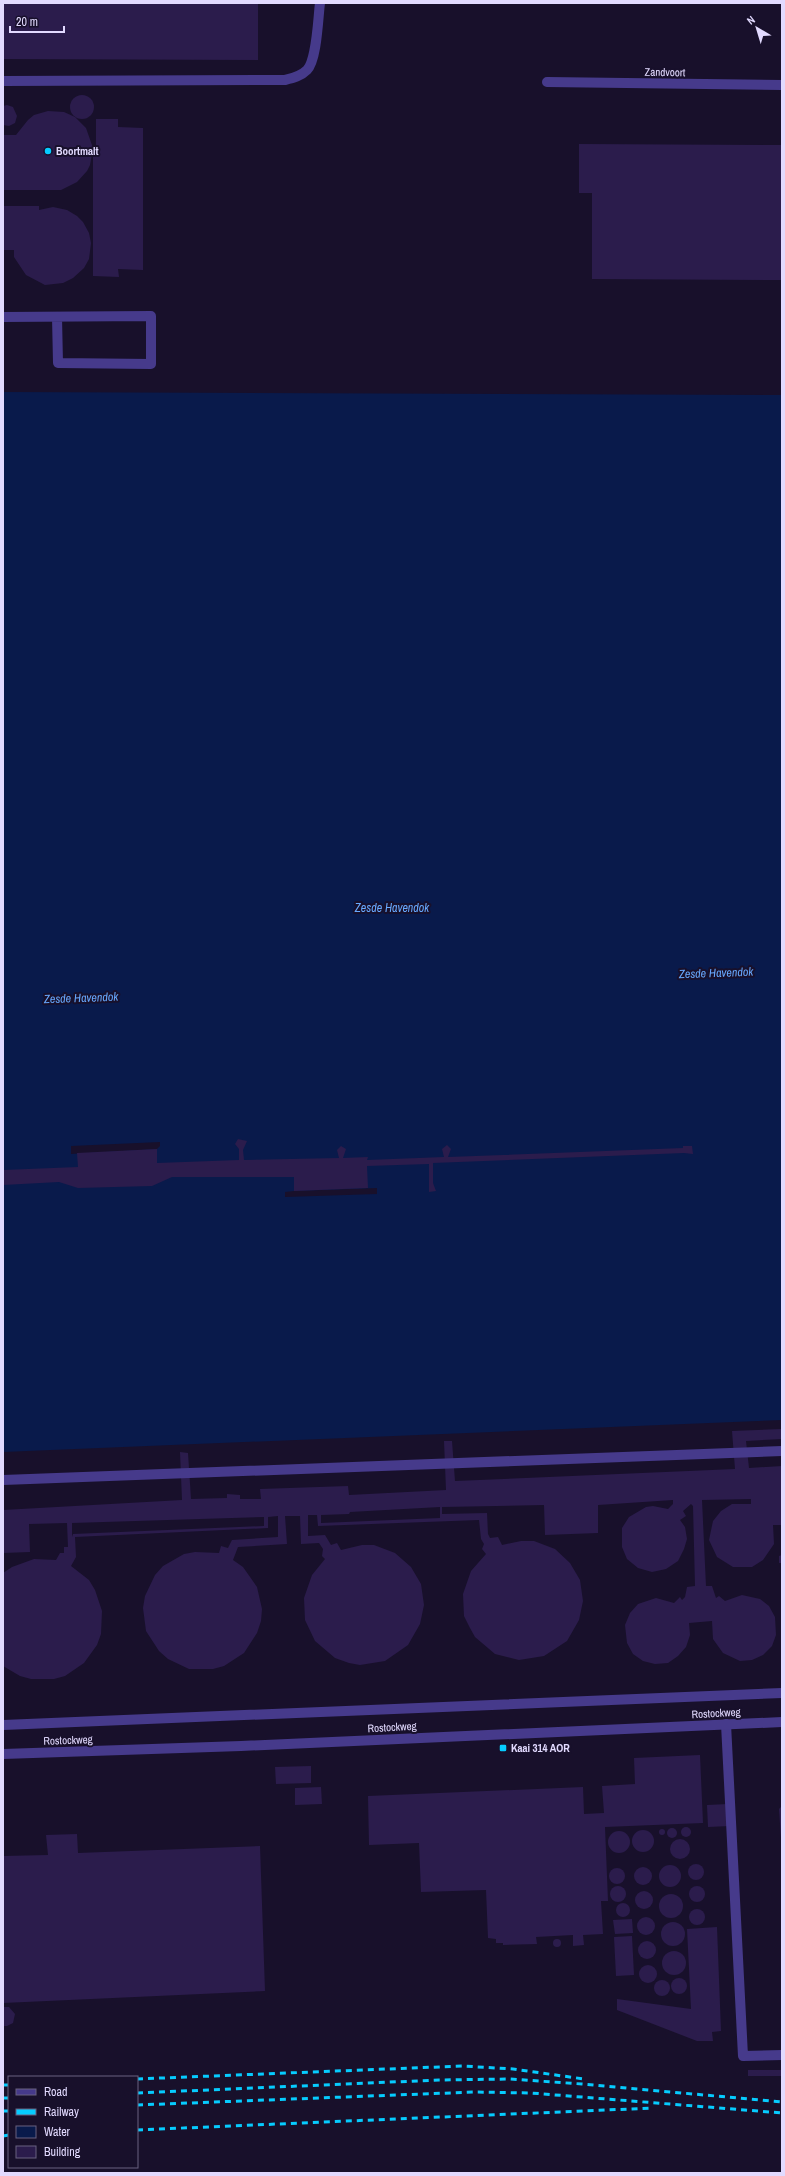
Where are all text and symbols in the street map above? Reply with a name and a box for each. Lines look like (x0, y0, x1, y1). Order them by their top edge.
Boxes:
scale bar (10, 8, 64, 34)
north arrow (737, 8, 777, 48)
text: N (744, 13, 758, 28)
text: 20 m (16, 14, 38, 30)
street label: Zandvoort (645, 65, 686, 79)
place label: Boortmalt (56, 144, 99, 158)
marker: Boortmalt (43, 146, 53, 156)
water label: Zesde Havendok (354, 900, 430, 916)
water label: Zesde Havendok (678, 964, 755, 982)
water label: Zesde Havendok (43, 989, 120, 1007)
street label: Rostockweg (691, 1705, 741, 1721)
street label: Rostockweg (367, 1719, 417, 1735)
street label: Rostockweg (43, 1732, 93, 1748)
place label: Kaai 314 AOR (511, 1741, 570, 1755)
marker: Kaai 314 AOR (498, 1743, 508, 1753)
legend (8, 2076, 138, 2168)
text: Road (44, 2084, 68, 2100)
text: Railway (44, 2104, 79, 2120)
text: Water (44, 2124, 71, 2140)
text: Building (44, 2144, 81, 2160)

